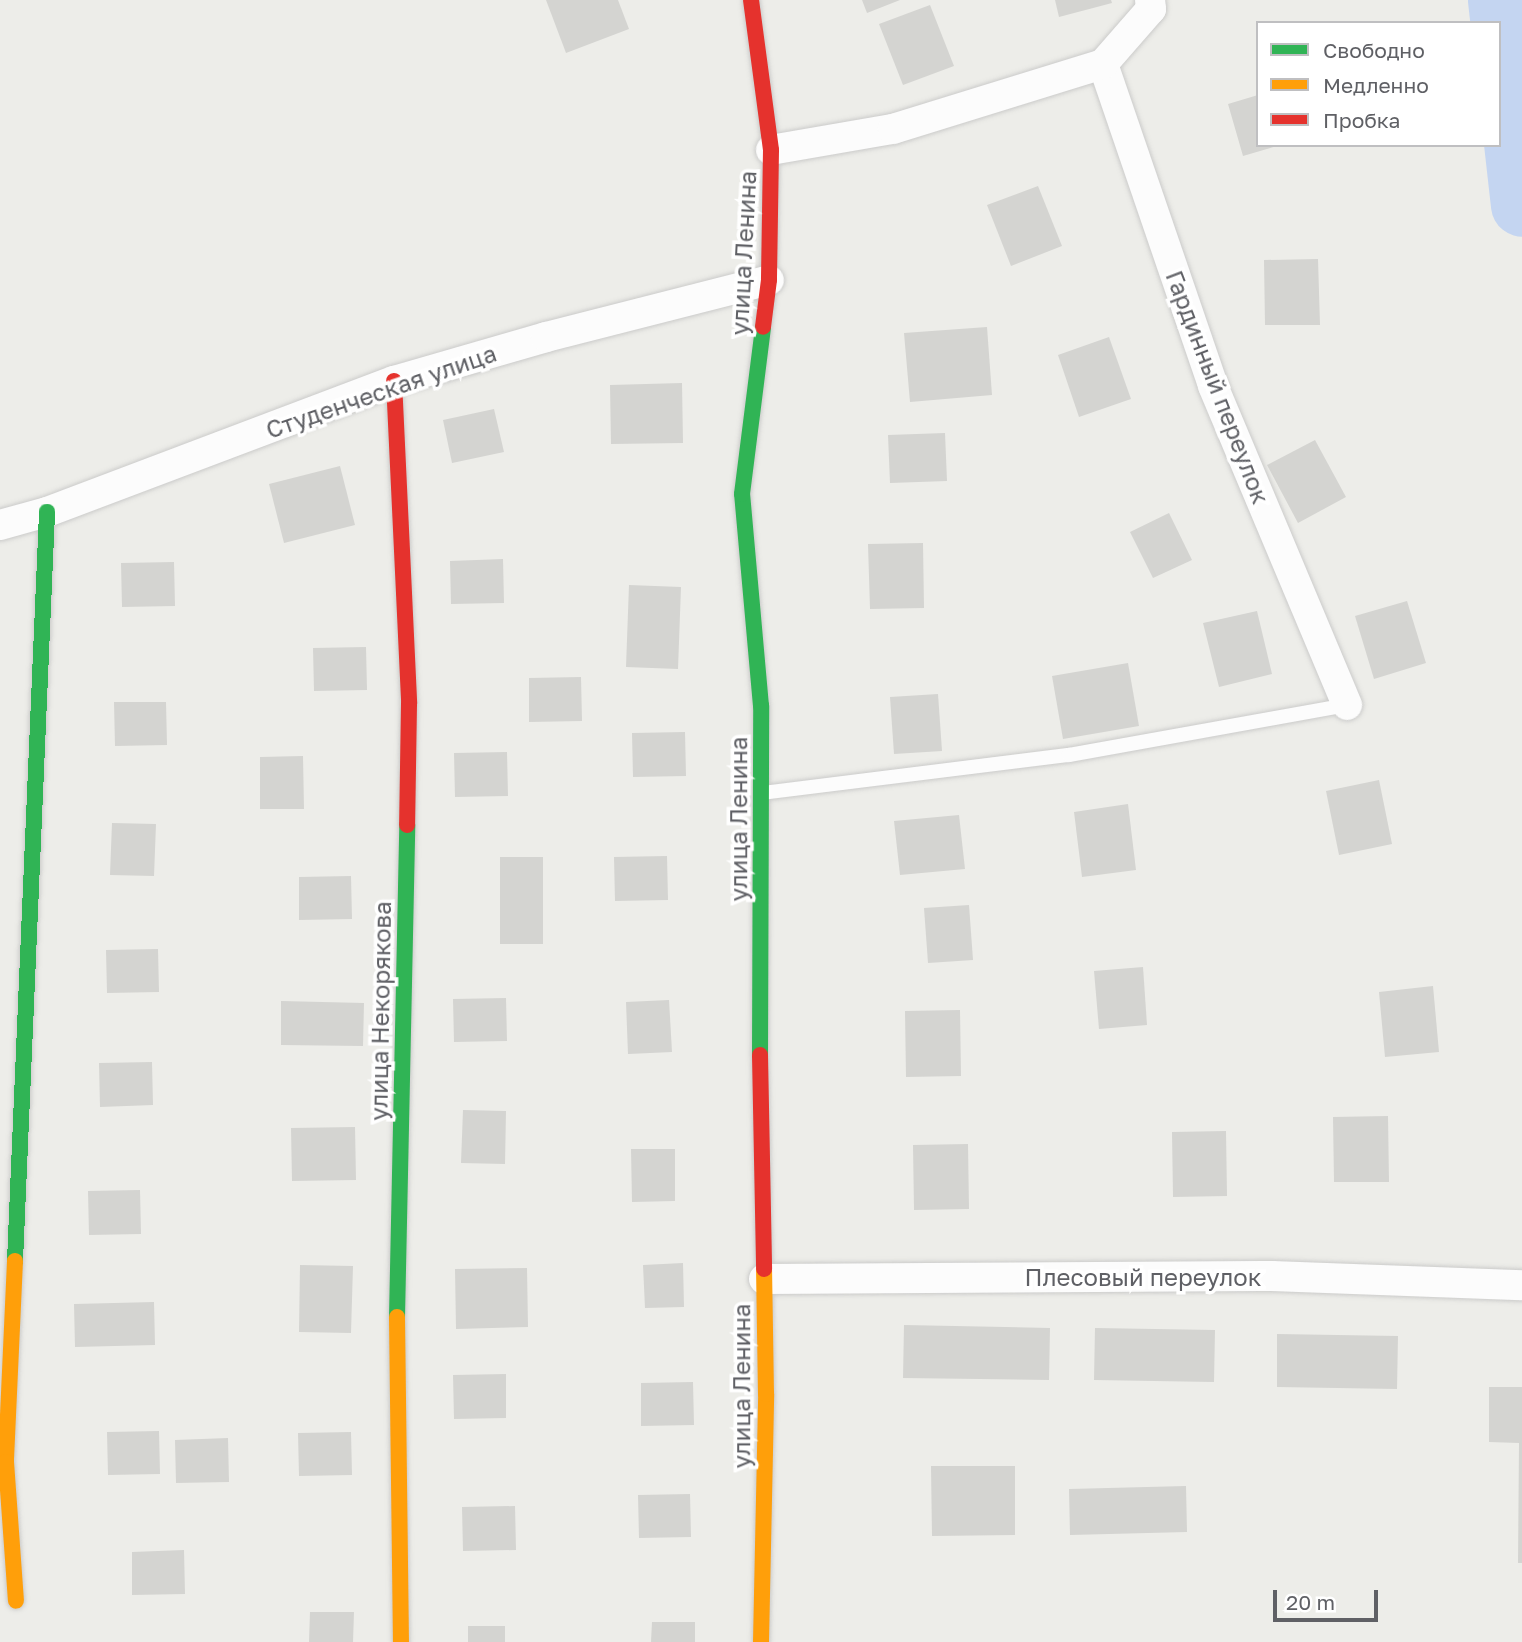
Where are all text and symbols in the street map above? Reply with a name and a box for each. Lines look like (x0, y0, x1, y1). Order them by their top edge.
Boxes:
legend (1256, 21, 1501, 147)
text: Свободно (1323, 37, 1425, 63)
text: Медленно (1323, 72, 1429, 98)
text: Пробка (1323, 107, 1401, 133)
street label: улица Ленина (724, 170, 762, 336)
street label: Гардинный переулок (1160, 266, 1276, 508)
street label: Студенческая улица (262, 338, 500, 444)
street label: улица Ленина (724, 737, 752, 901)
street label: улица Некорякова (364, 901, 396, 1121)
street label: Плесовый переулок (1025, 1263, 1261, 1291)
street label: улица Ленина (727, 1304, 755, 1468)
scale bar (1277, 1576, 1382, 1620)
text: 20 m (1286, 1589, 1335, 1615)

